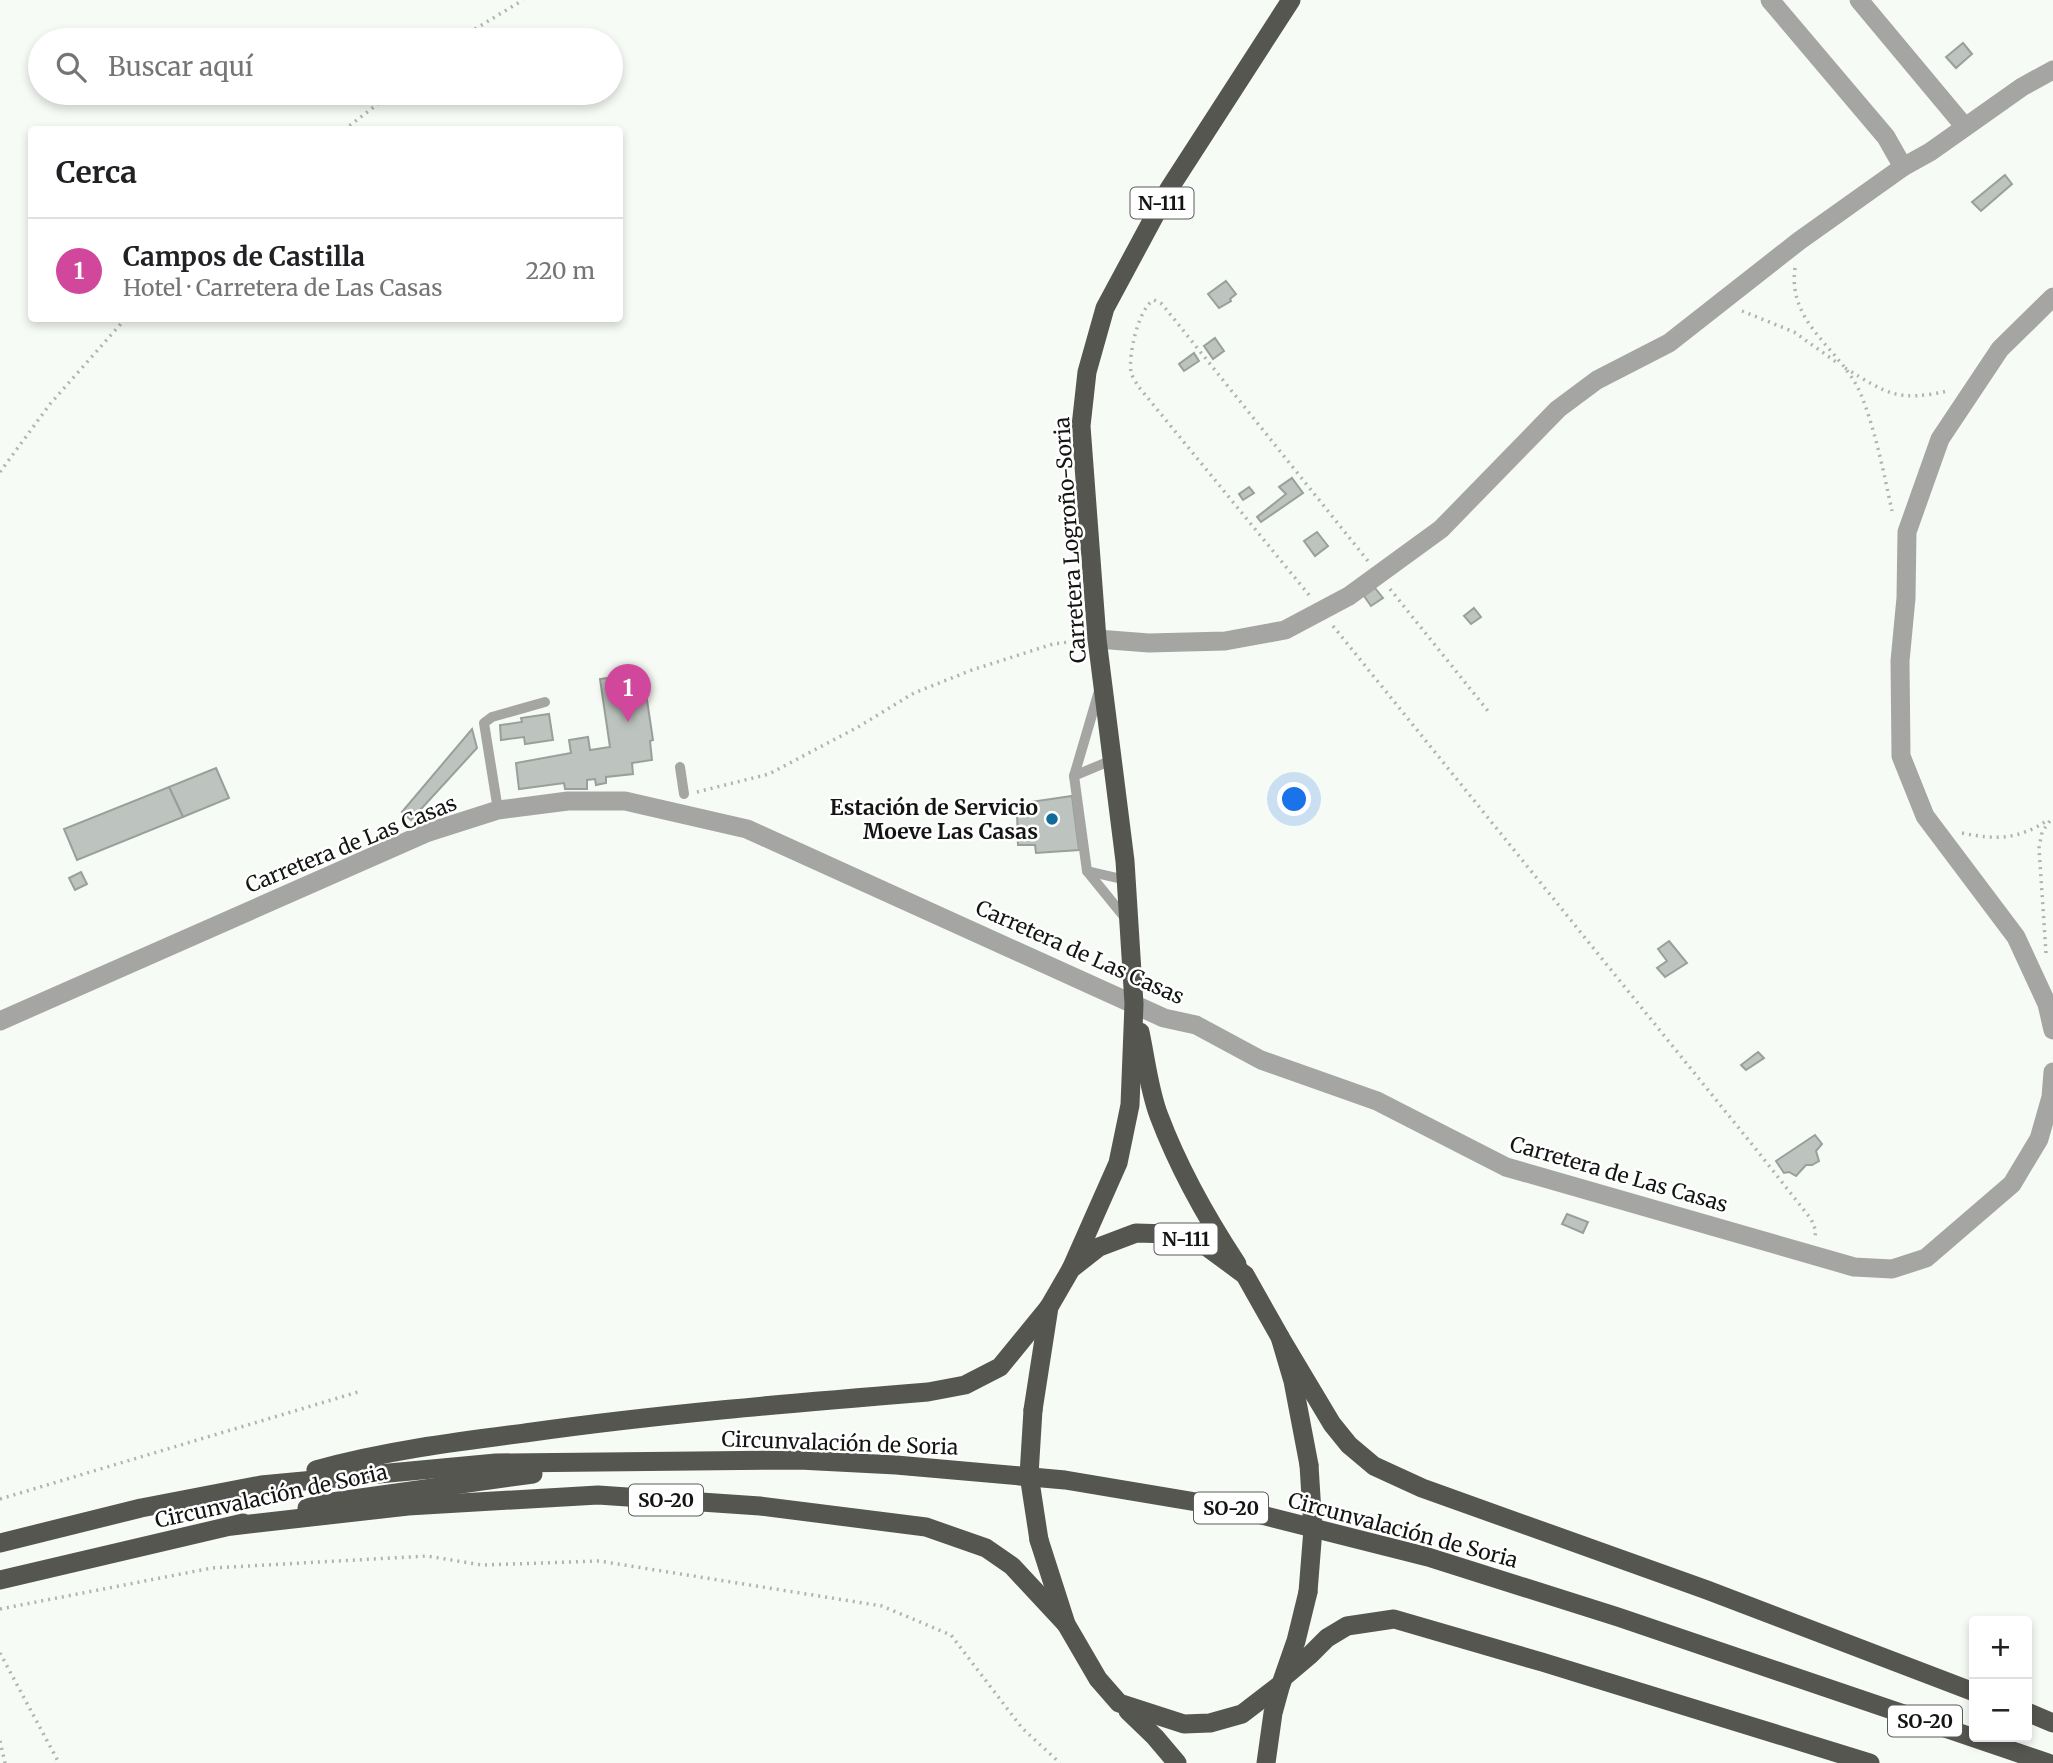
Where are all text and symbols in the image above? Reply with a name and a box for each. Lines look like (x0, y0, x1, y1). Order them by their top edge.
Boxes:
search box (28, 28, 623, 105)
icon: search (52, 48, 90, 86)
text: Buscar aquí (108, 50, 253, 83)
text: Cerca (56, 153, 137, 191)
road number: N-111 (1130, 188, 1194, 218)
text: Campos de Castilla (123, 240, 365, 273)
text: 1 (74, 256, 84, 285)
text: 220 m (525, 256, 595, 285)
text: Hotel · Carretera de Las Casas (123, 273, 442, 302)
street label: Carretera Logroño-Soria (1048, 416, 1092, 664)
pin: 1 (605, 664, 651, 722)
your location (1277, 782, 1311, 816)
street label: Carretera de Las Casas (241, 789, 461, 899)
place label: Estación de Servicio Moeve Las Casas (830, 794, 1038, 845)
marker: Estación de Servicio Moeve Las Casas (1044, 811, 1060, 827)
street label: Carretera de Las Casas (972, 894, 1188, 1010)
street label: Carretera de Las Casas (1507, 1130, 1731, 1218)
road number: N-111 (1154, 1224, 1218, 1254)
street label: Circunvalación de Soria (721, 1425, 959, 1461)
street label: Circunvalación de Soria (152, 1458, 390, 1534)
road number: SO-20 (629, 1484, 703, 1516)
street label: Circunvalación de Soria (1285, 1486, 1521, 1574)
road number: SO-20 (1194, 1492, 1268, 1524)
map controls (1969, 1616, 2032, 1742)
button: + (1969, 1616, 2032, 1679)
button: − (1969, 1679, 2032, 1742)
road number: SO-20 (1888, 1706, 1962, 1736)

